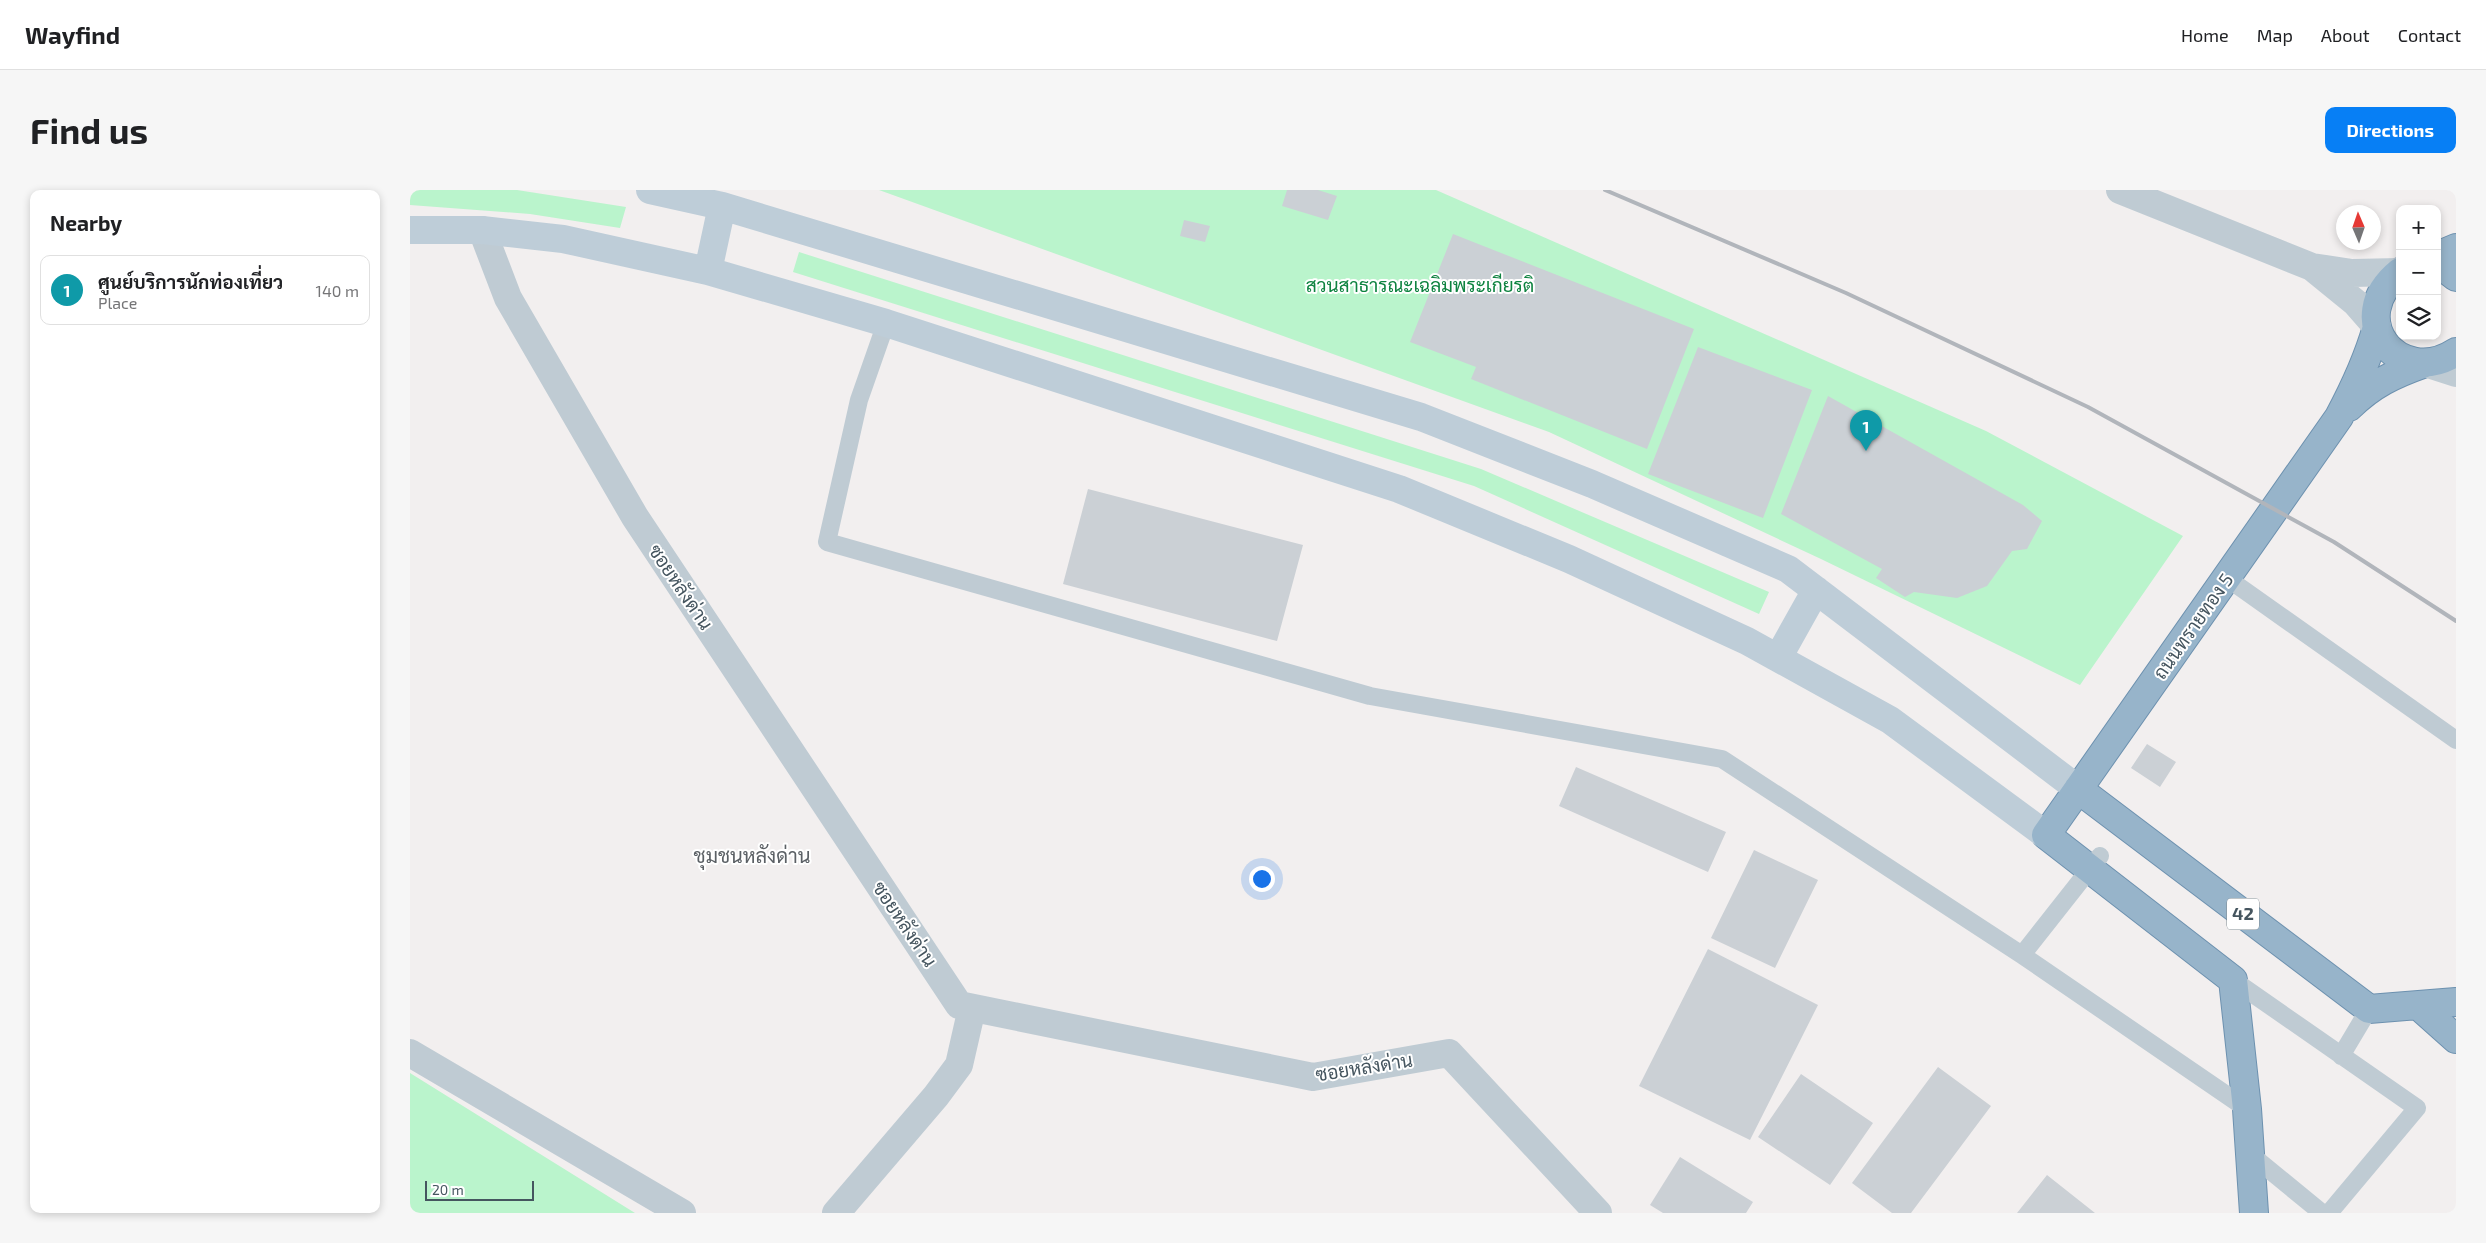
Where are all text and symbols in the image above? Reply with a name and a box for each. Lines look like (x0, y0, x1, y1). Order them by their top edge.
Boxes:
text: Wayfind (25, 20, 120, 49)
text: Home (2181, 24, 2229, 46)
text: Map (2257, 24, 2293, 46)
text: About (2321, 24, 2370, 46)
text: Contact (2398, 24, 2461, 46)
button: Directions (2325, 107, 2456, 153)
text: Find us (30, 109, 148, 151)
north arrow (2336, 205, 2381, 250)
map controls (2396, 205, 2441, 340)
button: + (2396, 205, 2441, 250)
text: Nearby (50, 210, 122, 235)
button: − (2396, 250, 2441, 295)
text: ศูนย์บริการนักท่องเที่ยว (98, 270, 283, 293)
park label: สวนสาธารณะเฉลิมพระเกียรติ (1306, 273, 1534, 296)
text: 1 (64, 281, 70, 300)
text: 140 m (316, 281, 359, 300)
text: Place (98, 293, 137, 312)
button: layers (2396, 295, 2441, 340)
pin: 1 (1850, 410, 1882, 451)
street label: ซอยหลังด่าน (644, 540, 718, 634)
street label: ถนนทรายทอง 5 (2148, 568, 2237, 683)
district label: ชุมชนหลังด่าน (694, 843, 810, 870)
your location (1249, 866, 1275, 892)
street label: ซอยหลังด่าน (868, 877, 942, 971)
road number: 42 (2227, 899, 2259, 930)
street label: ซอยหลังด่าน (1314, 1047, 1414, 1086)
scale bar (425, 1178, 534, 1201)
text: 20 m (432, 1181, 464, 1198)

